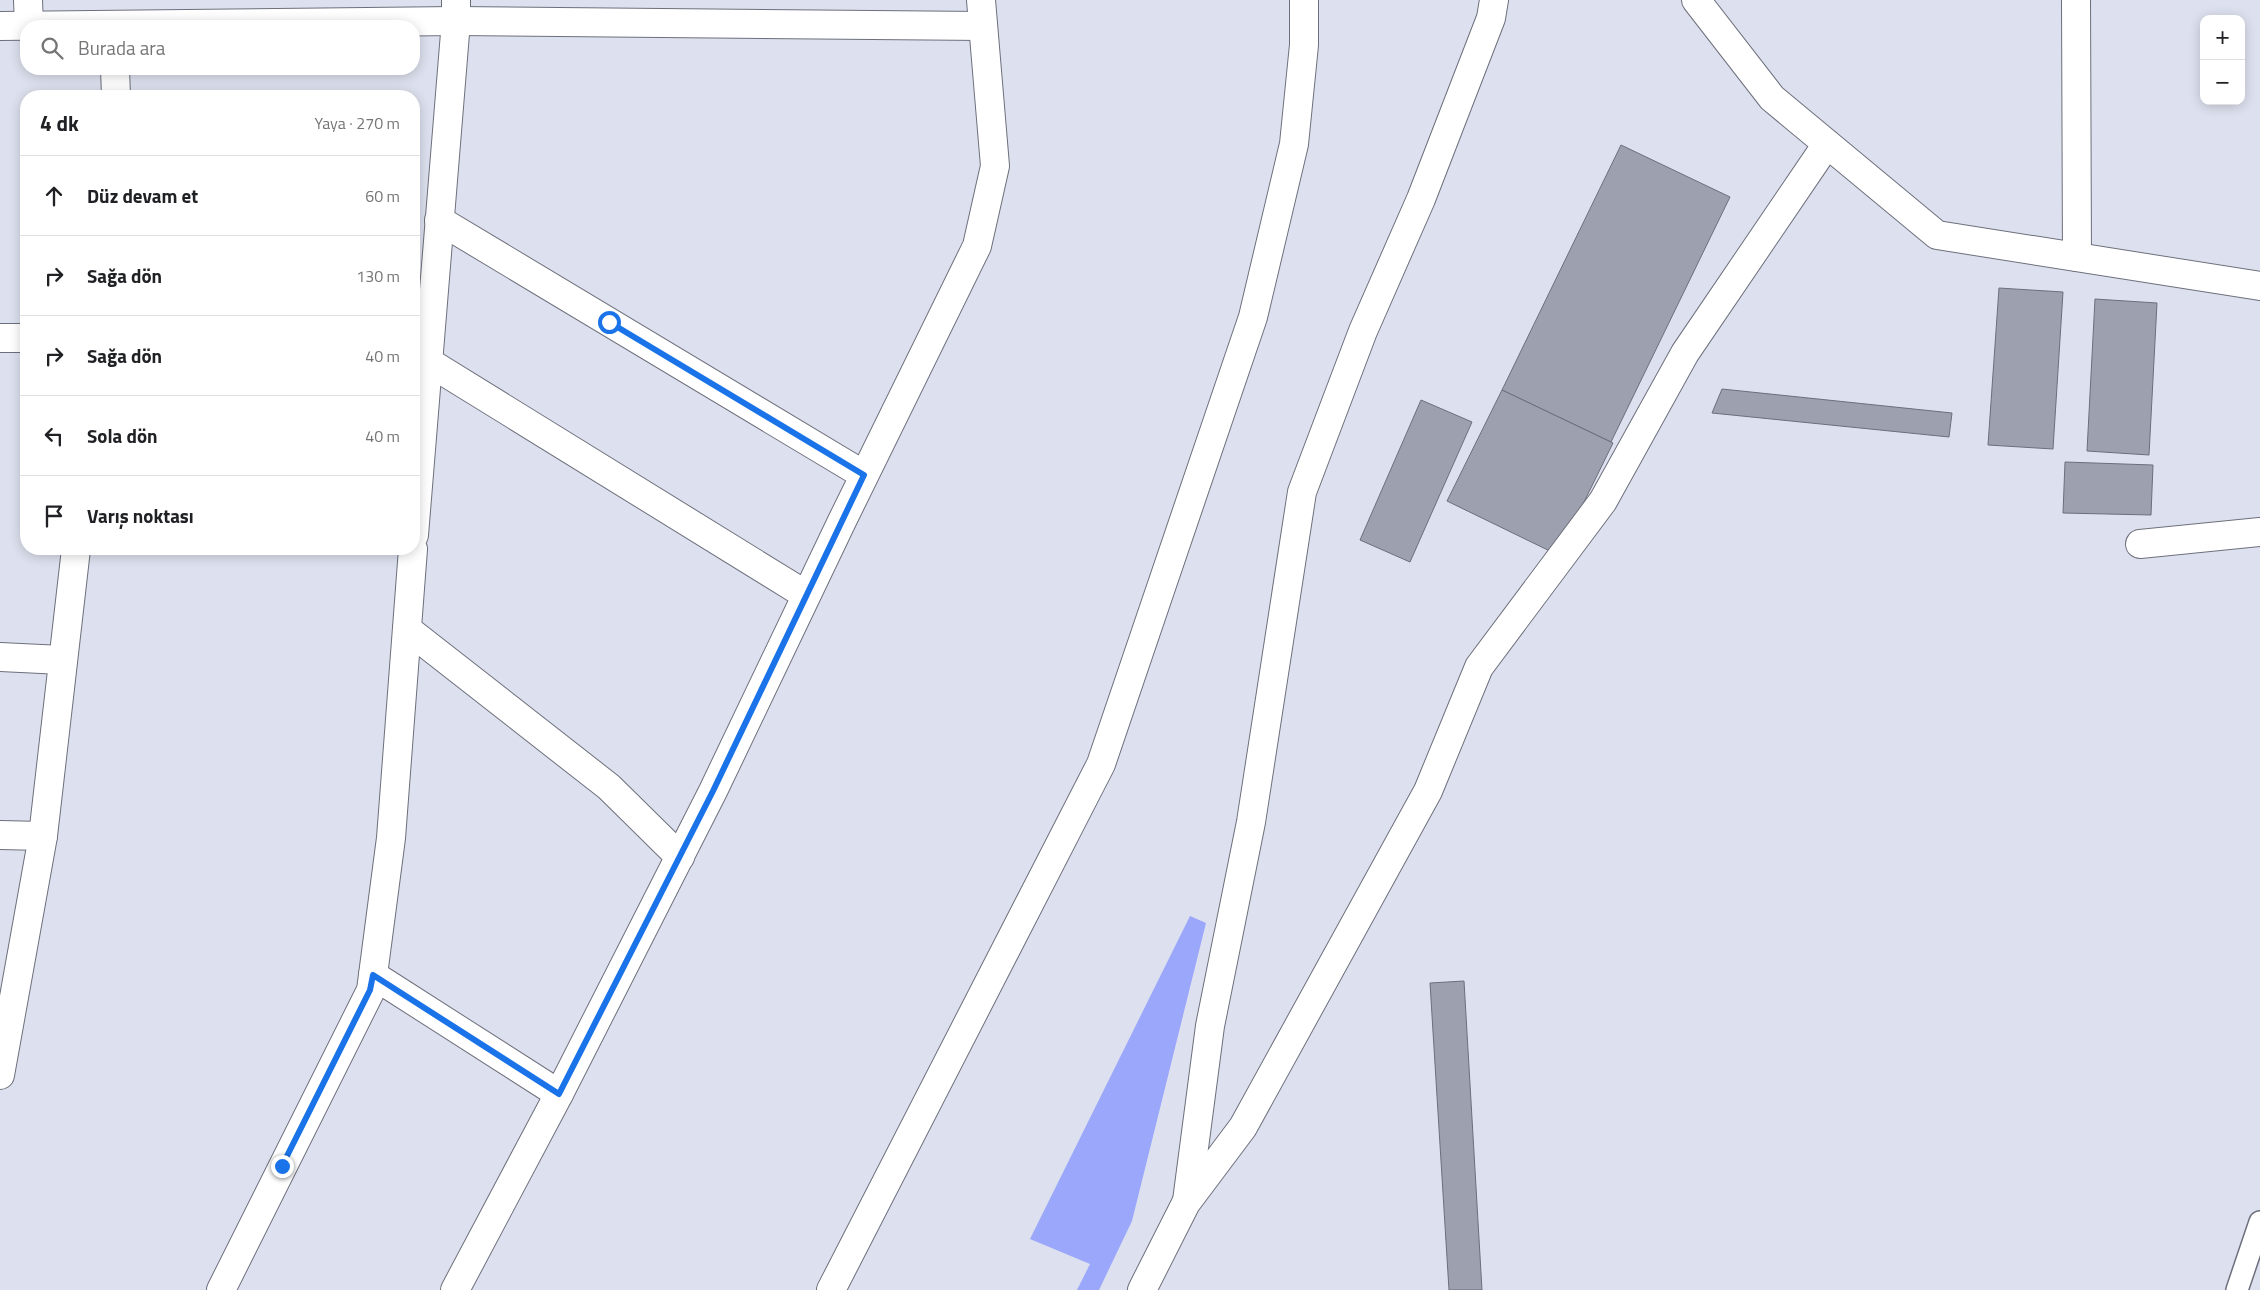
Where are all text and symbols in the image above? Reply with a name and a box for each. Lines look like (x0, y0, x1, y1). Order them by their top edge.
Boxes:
map controls (2200, 15, 2245, 105)
button: + (2200, 15, 2245, 60)
search box (20, 20, 420, 75)
text: Burada ara (78, 33, 165, 62)
icon: search (38, 34, 66, 62)
button: − (2200, 60, 2245, 105)
text: 4 dk (40, 107, 79, 139)
text: Yaya · 270 m (315, 111, 400, 135)
text: Düz devam et (87, 181, 198, 210)
icon: ahead (40, 182, 68, 210)
text: 60 m (365, 184, 400, 208)
text: Sağa dön (87, 261, 162, 290)
icon: right (40, 262, 68, 290)
text: 130 m (356, 264, 400, 288)
route start (598, 311, 621, 334)
text: Sağa dön (87, 341, 162, 370)
icon: right (40, 342, 68, 370)
text: 40 m (365, 344, 400, 368)
text: Sola dön (87, 421, 158, 450)
icon: left (40, 422, 68, 450)
text: 40 m (365, 424, 400, 448)
text: Varış noktası (87, 501, 194, 530)
icon: arrive (40, 502, 68, 530)
route end (271, 1155, 294, 1178)

